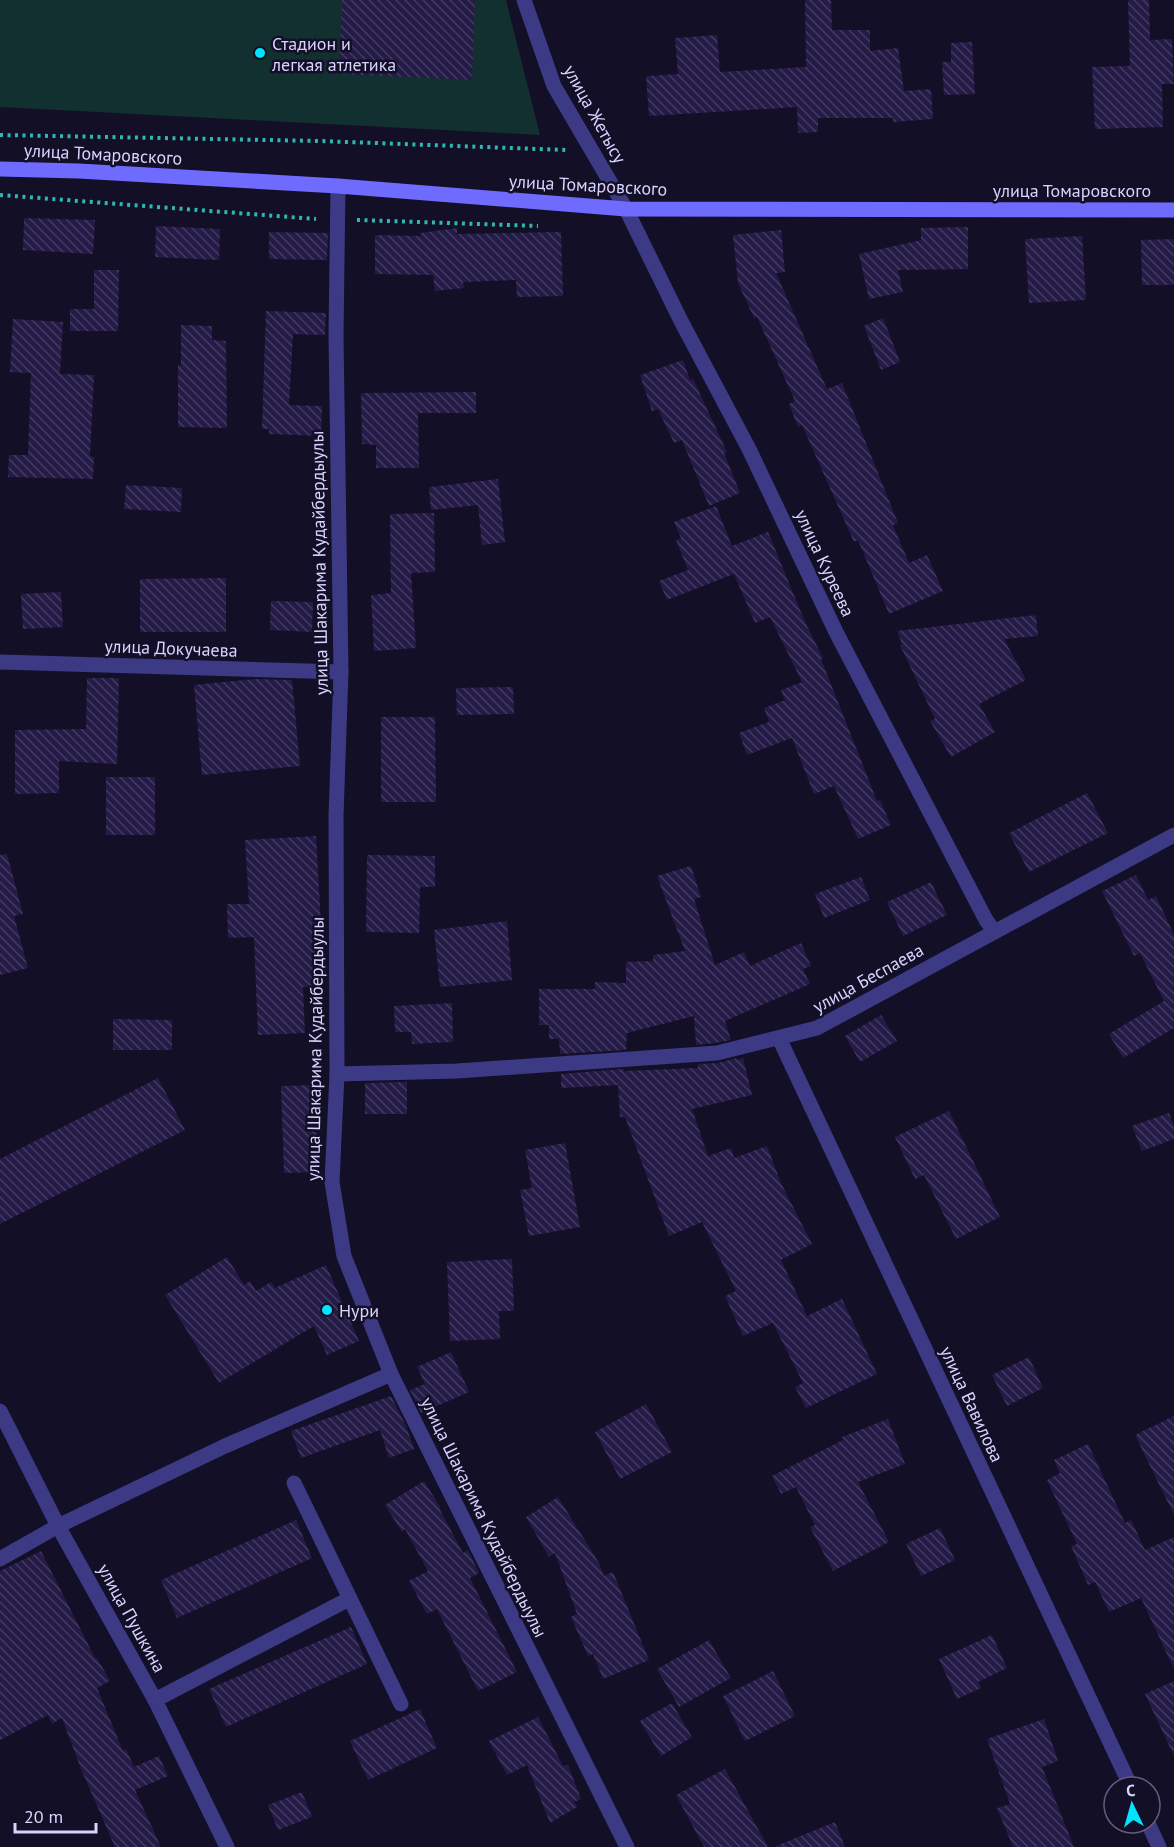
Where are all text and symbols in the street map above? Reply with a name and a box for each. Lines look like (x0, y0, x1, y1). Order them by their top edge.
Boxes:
place label: Стадион и легкая атлетика (271, 32, 396, 76)
marker: Стадион и легкая атлетика (253, 46, 267, 60)
street label: улица Жетысу (559, 61, 632, 168)
street label: улица Томаровского (23, 138, 183, 170)
street label: улица Томаровского (508, 169, 668, 201)
street label: улица Томаровского (993, 179, 1151, 202)
street label: улица Шакарима Кудайбердыулы (305, 431, 333, 695)
street label: улица Куреева (790, 506, 860, 620)
street label: улица Докучаева (104, 634, 238, 662)
street label: улица Шакарима Кудайбердыулы (301, 917, 329, 1181)
street label: улица Беспаева (809, 938, 927, 1018)
place label: Нури (339, 1299, 379, 1322)
marker: Нури (320, 1303, 334, 1317)
street label: улица Вавилова (935, 1342, 1009, 1466)
street label: улица Шакарима Кудайбердыулы (416, 1393, 552, 1641)
street label: улица Пушкина (93, 1559, 171, 1677)
north arrow (1102, 1775, 1162, 1835)
text: С (1125, 1780, 1136, 1800)
scale bar (15, 1796, 96, 1834)
text: 20 m (24, 1805, 63, 1828)

